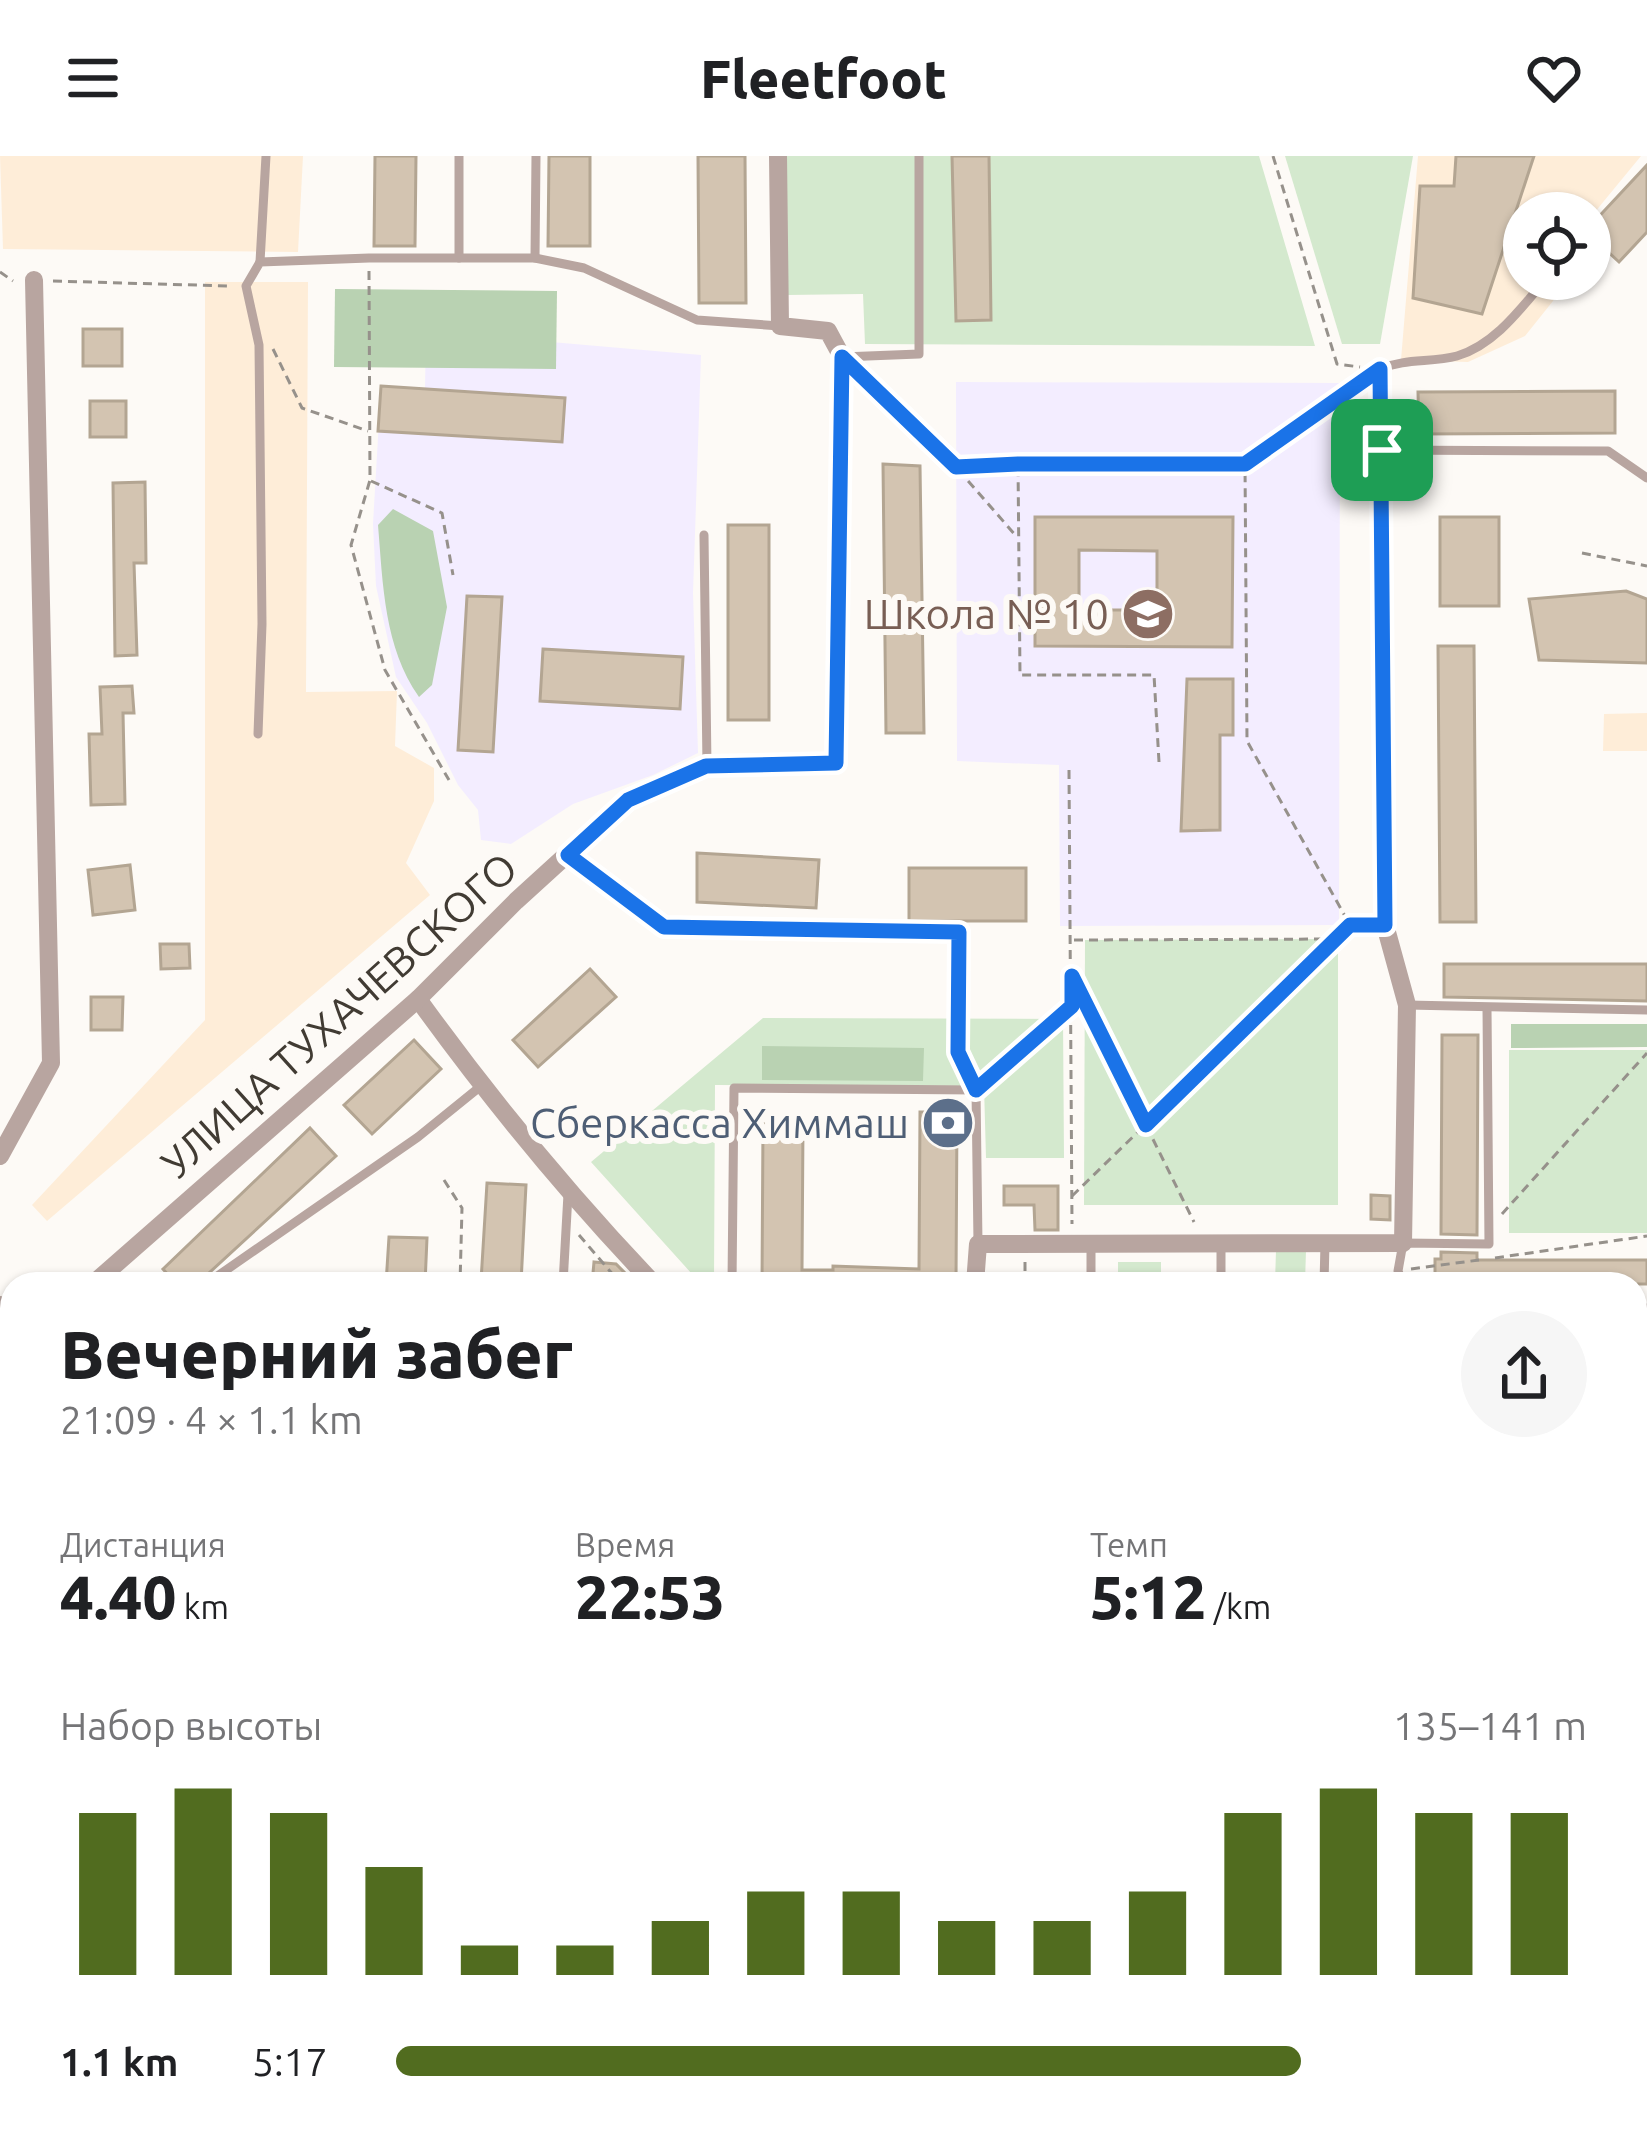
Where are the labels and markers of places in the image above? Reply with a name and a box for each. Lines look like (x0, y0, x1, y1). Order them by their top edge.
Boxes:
pin (1331, 399, 1433, 501)
school or university icon: Школа № 10 (1120, 586, 1176, 642)
place label: Школа № 10 (864, 590, 1109, 637)
bank icon: Сберкасса Химмаш (920, 1095, 976, 1151)
place label: Сберкасса Химмаш (530, 1099, 909, 1146)

